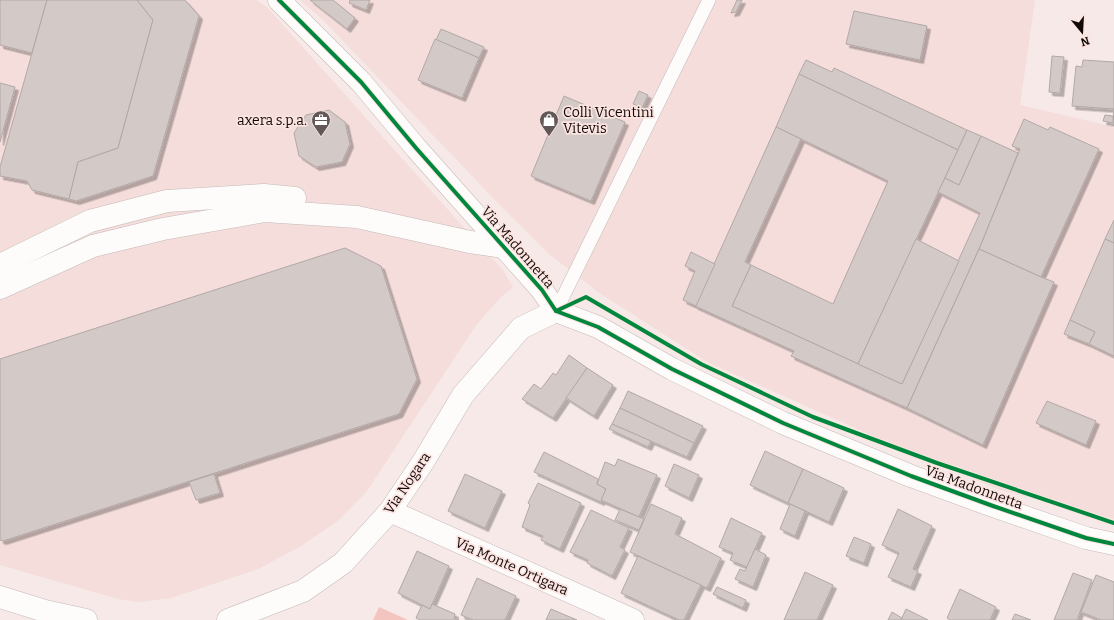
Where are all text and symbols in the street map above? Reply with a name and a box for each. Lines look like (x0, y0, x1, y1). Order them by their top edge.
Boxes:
north arrow (1062, 12, 1102, 52)
text: N (1078, 34, 1091, 49)
place label: Colli Vicentini Vitevis (563, 104, 654, 137)
office icon: axera s.p.a. (310, 109, 332, 137)
shop icon: Colli Vicentini Vitevis (538, 109, 560, 137)
place label: axera s.p.a. (237, 112, 307, 129)
street label: Via Madonnetta (477, 203, 558, 292)
street label: Via Nogara (380, 449, 435, 518)
street label: Via Madonnetta (923, 462, 1025, 513)
street label: Via Monte Ortigara (452, 534, 571, 599)

